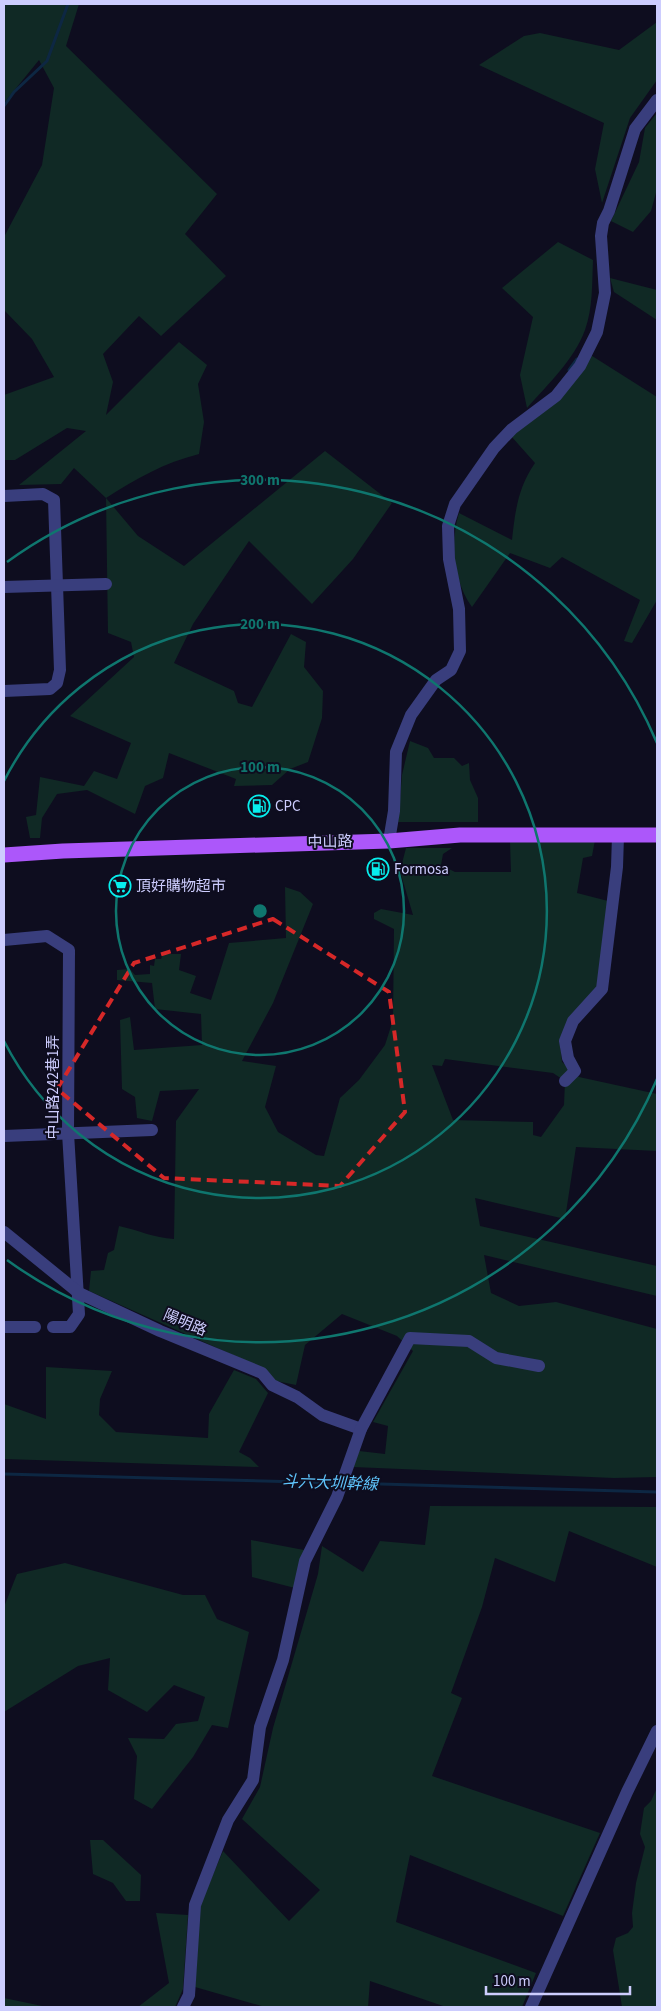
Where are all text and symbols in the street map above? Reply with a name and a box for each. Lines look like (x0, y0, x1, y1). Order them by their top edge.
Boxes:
text: 300 m (240, 470, 280, 491)
text: 200 m (240, 614, 280, 635)
text: 100 m (240, 757, 280, 778)
fuel station icon: CPC (247, 794, 271, 818)
place label: CPC (275, 796, 301, 817)
street label: 中山路 (307, 831, 353, 853)
fuel station icon: Formosa (366, 857, 390, 881)
place label: Formosa (394, 859, 449, 880)
supermarket icon: 頂好購物超市 (108, 874, 132, 898)
place label: 頂好購物超市 (136, 876, 226, 897)
centre of rings (251, 902, 269, 920)
street label: 中山路242巷1弄 (43, 1035, 64, 1139)
street label: 陽明路 (160, 1305, 210, 1341)
water label: 斗六大圳幹線 (282, 1470, 380, 1496)
scale bar (486, 1964, 630, 1996)
text: 100 m (493, 1971, 531, 1992)

